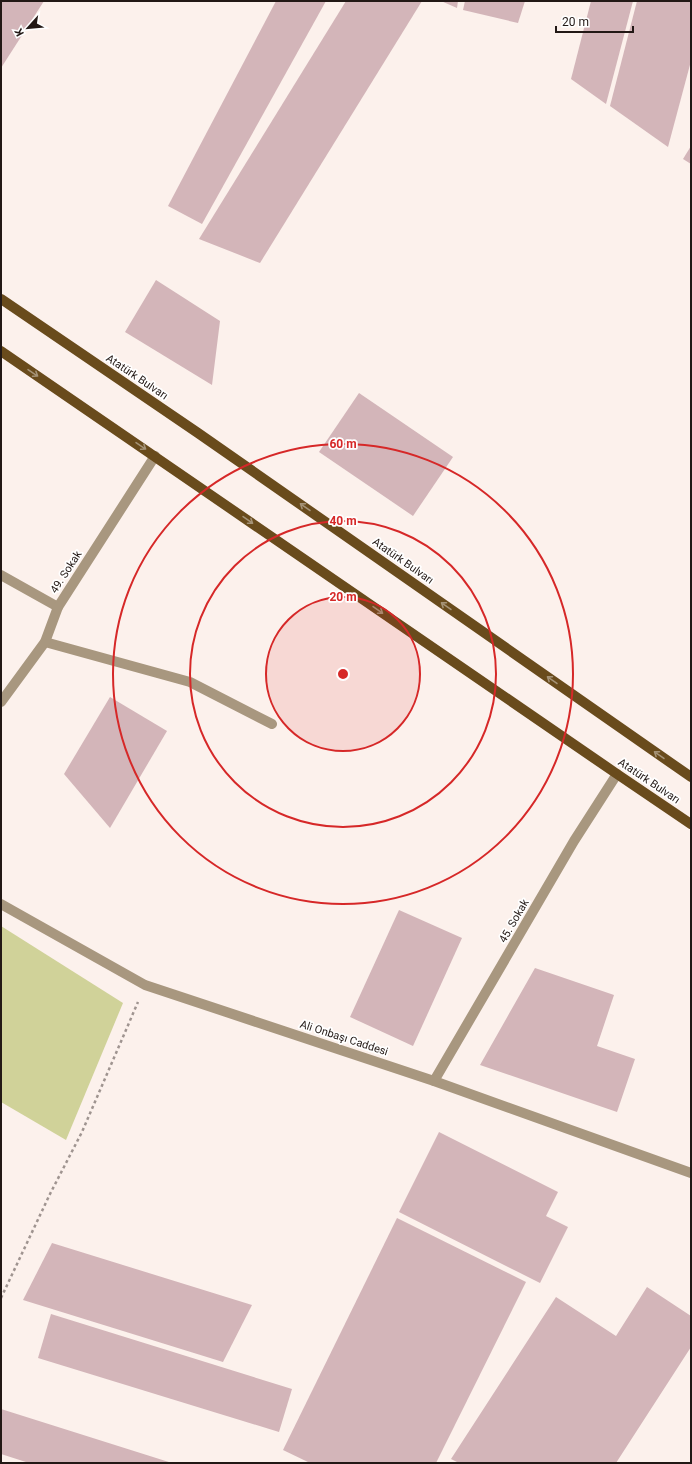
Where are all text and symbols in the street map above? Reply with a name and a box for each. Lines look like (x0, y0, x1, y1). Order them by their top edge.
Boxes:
north arrow (8, 8, 48, 48)
scale bar (556, 8, 633, 34)
text: 20 m (562, 15, 589, 29)
text: K (12, 25, 27, 38)
street label: Atatürk Bulvarı (104, 352, 170, 402)
one-way arrow (27, 369, 38, 377)
text: 60 m (329, 437, 357, 451)
one-way arrow (135, 442, 146, 450)
one-way arrow (300, 503, 311, 511)
text: 40 m (329, 514, 357, 528)
one-way arrow (242, 516, 253, 524)
street label: Atatürk Bulvarı (370, 535, 436, 587)
street label: 49. Sokak (47, 548, 85, 596)
text: 20 m (329, 590, 357, 604)
one-way arrow (441, 602, 452, 610)
one-way arrow (372, 606, 383, 614)
centre of rings (336, 667, 350, 681)
one-way arrow (547, 676, 558, 684)
one-way arrow (654, 751, 665, 759)
street label: Atatürk Bulvarı (616, 756, 682, 806)
street label: 45. Sokak (496, 897, 532, 945)
street label: Ali Onbaşı Caddesi (298, 1018, 390, 1058)

